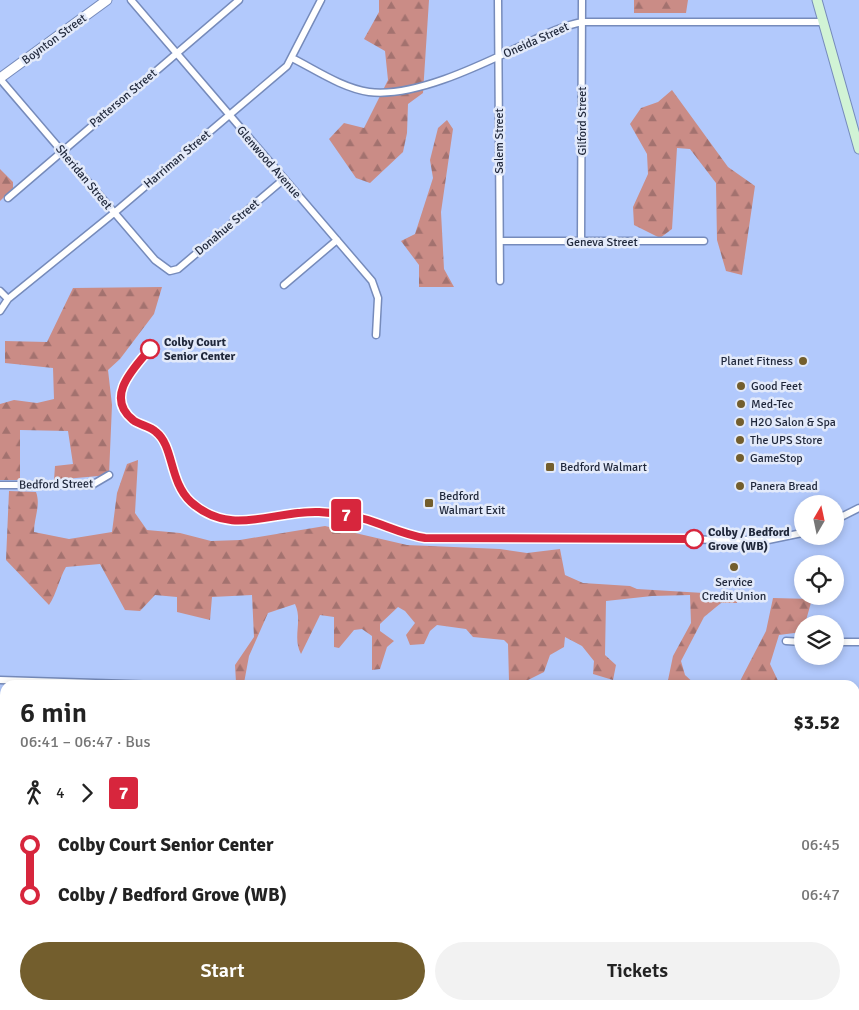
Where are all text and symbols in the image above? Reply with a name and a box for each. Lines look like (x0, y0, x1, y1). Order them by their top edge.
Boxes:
street label: Boynton Street (19, 11, 90, 68)
street label: Oneida Street (501, 19, 571, 62)
street label: Patterson Street (87, 66, 160, 131)
street label: Gilford Street (575, 86, 590, 156)
street label: Salem Street (492, 108, 507, 174)
street label: Glenwood Avenue (233, 123, 304, 202)
street label: Harriman Street (141, 127, 214, 192)
street label: Sheridan Street (52, 142, 115, 213)
street label: Donahue Street (192, 196, 263, 259)
street label: Geneva Street (566, 235, 638, 250)
place label: Colby Court Senior Center (164, 335, 236, 364)
marker: Colby Court Senior Center (140, 339, 160, 359)
place label: Planet Fitness (720, 354, 793, 369)
marker: Planet Fitness (797, 355, 809, 367)
place label: Good Feet (751, 379, 802, 394)
marker: Good Feet (735, 380, 747, 392)
place label: Med-Tec (751, 397, 794, 412)
marker: Med-Tec (735, 398, 747, 410)
place label: H2O Salon & Spa (750, 415, 836, 430)
marker: H2O Salon & Spa (734, 416, 746, 428)
place label: The UPS Store (750, 433, 822, 448)
marker: The UPS Store (734, 434, 746, 446)
place label: GameStop (750, 451, 803, 466)
marker: GameStop (734, 452, 746, 464)
place label: Bedford Walmart (560, 460, 647, 475)
marker: Bedford Walmart (544, 461, 556, 473)
street label: Bedford Street (19, 476, 93, 493)
place label: Panera Bread (750, 479, 818, 494)
marker: Panera Bread (734, 480, 746, 492)
place label: Bedford Walmart Exit (439, 489, 505, 518)
north arrow (794, 495, 844, 545)
map controls (794, 495, 844, 665)
marker: Bedford Walmart Exit (423, 497, 435, 509)
line badge: 7 (330, 499, 362, 531)
text: 7 (341, 504, 351, 526)
place label: Colby / Bedford Grove (WB) (708, 525, 790, 554)
marker: Colby / Bedford Grove (WB) (684, 529, 704, 549)
button: locate (794, 555, 844, 605)
marker: Service Credit Union (728, 561, 740, 573)
place label: Service Credit Union (702, 575, 766, 604)
button: layers (794, 615, 844, 665)
text: 6 min (20, 696, 87, 730)
text: $3.52 (794, 711, 840, 735)
text: 06:41 – 06:47 · Bus (20, 732, 151, 752)
icon: walk (20, 779, 48, 807)
icon: forward (73, 779, 101, 807)
text: 7 (119, 782, 128, 804)
text: 4 (56, 783, 65, 803)
text: Colby Court Senior Center (58, 833, 273, 857)
text: 06:45 (801, 835, 840, 855)
text: Colby / Bedford Grove (WB) (58, 883, 287, 907)
text: 06:47 (801, 885, 840, 905)
button: Start (20, 942, 425, 1000)
button: Tickets (435, 942, 840, 1000)

